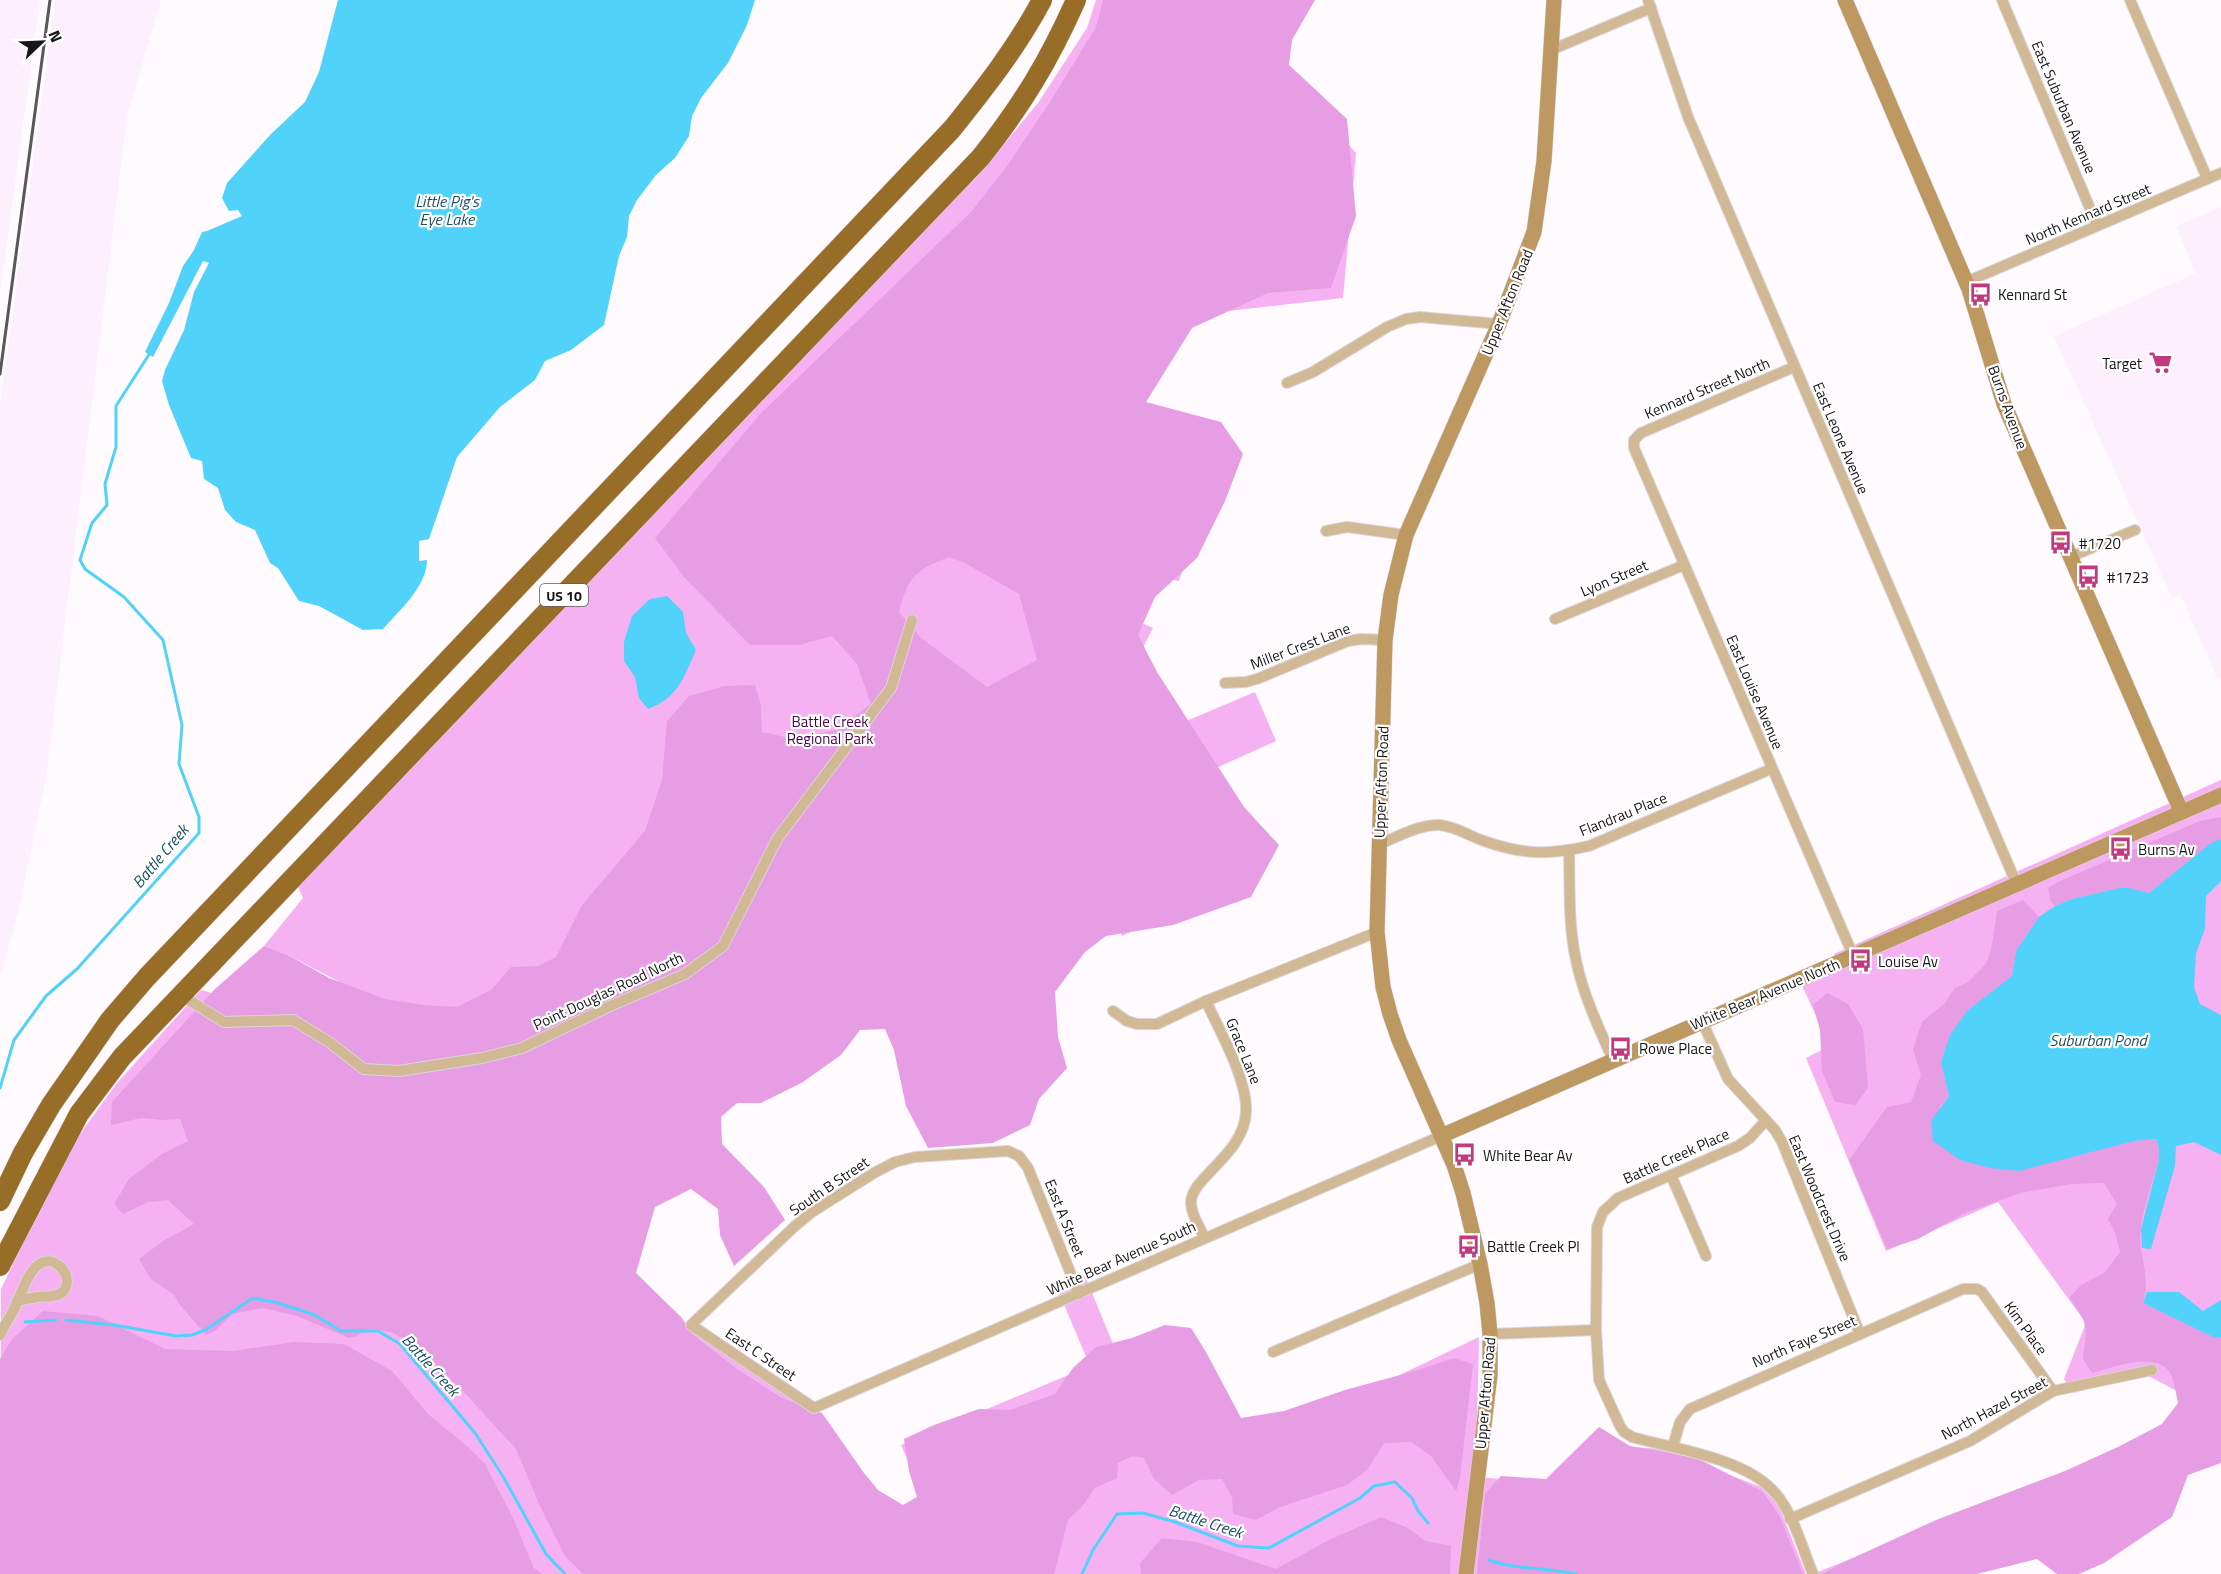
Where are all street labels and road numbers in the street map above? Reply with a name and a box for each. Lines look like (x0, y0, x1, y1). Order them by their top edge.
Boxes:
street label: East Suburban Avenue (2026, 37, 2102, 177)
street label: North Kennard Street (2022, 177, 2155, 251)
street label: Upper Afton Road (1475, 246, 1539, 358)
street label: Kennard Street North (1641, 351, 1773, 425)
street label: Burns Avenue (1982, 362, 2034, 452)
street label: East Leone Avenue (1807, 378, 1875, 498)
street label: Lyon Street (1577, 553, 1652, 603)
road number: US 10 (540, 584, 588, 606)
street label: Miller Crest Lane (1247, 616, 1353, 676)
street label: East Louise Avenue (1721, 631, 1789, 753)
street label: Upper Afton Road (1368, 725, 1394, 839)
street label: Flandrau Place (1576, 786, 1670, 842)
street label: Point Douglas Road North (529, 946, 687, 1036)
street label: White Bear Avenue North (1687, 952, 1843, 1036)
street label: Grace Lane (1220, 1014, 1268, 1088)
street label: Battle Creek Place (1619, 1122, 1733, 1190)
street label: East Woodcrest Drive (1783, 1131, 1857, 1265)
street label: South B Street (784, 1150, 874, 1221)
street label: East A Street (1039, 1176, 1091, 1261)
street label: White Bear Avenue South (1043, 1215, 1199, 1301)
street label: Kim Place (1999, 1296, 2053, 1360)
street label: North Faye Street (1748, 1308, 1860, 1373)
street label: East C Street (721, 1322, 802, 1387)
street label: Upper Afton Road (1469, 1336, 1501, 1450)
street label: North Hazel Street (1937, 1370, 2052, 1446)

